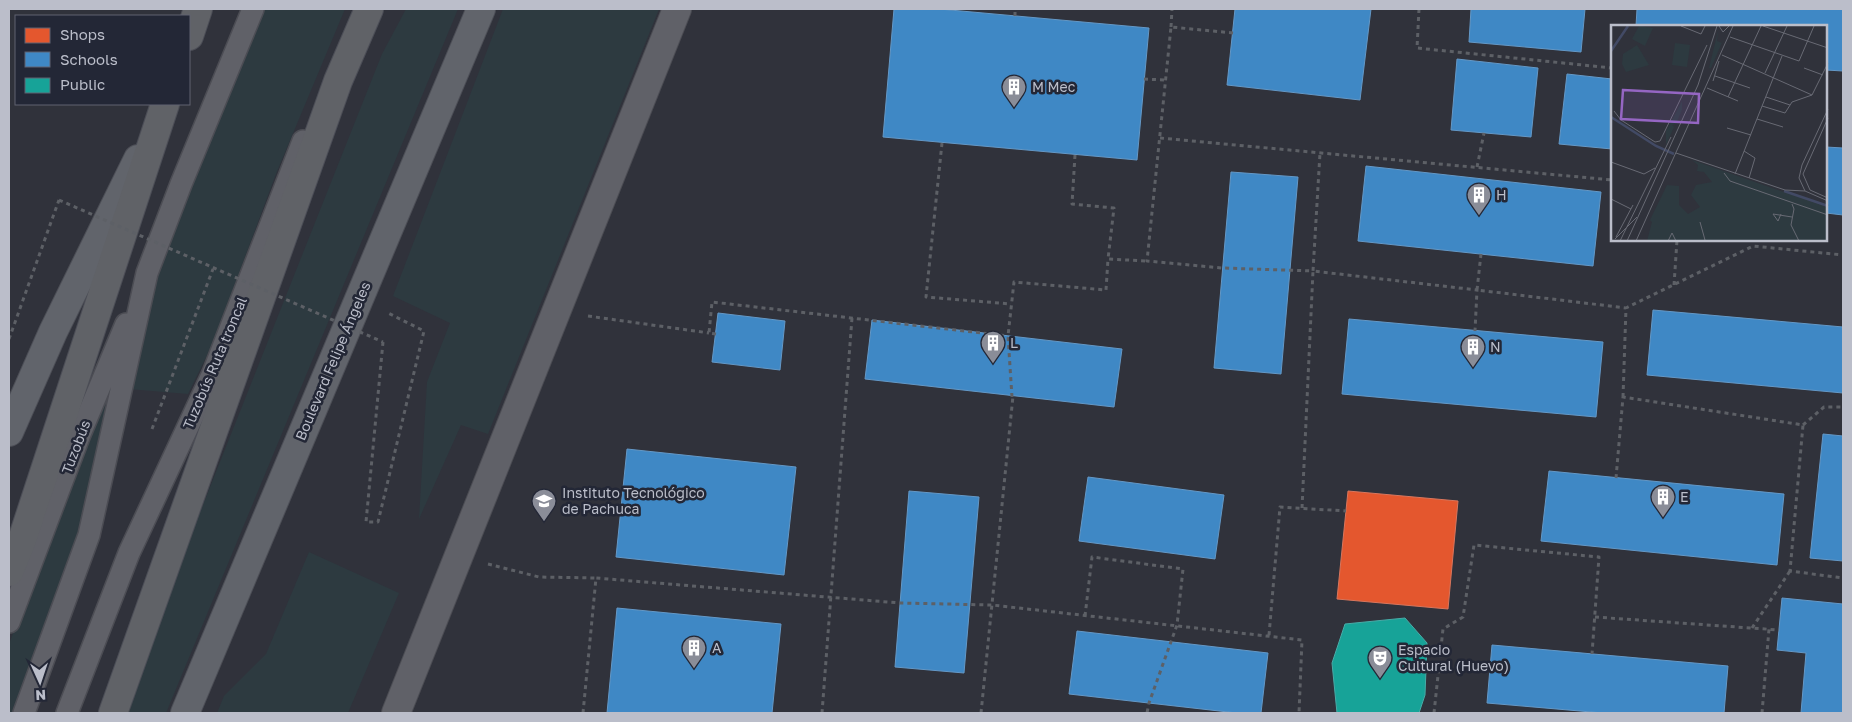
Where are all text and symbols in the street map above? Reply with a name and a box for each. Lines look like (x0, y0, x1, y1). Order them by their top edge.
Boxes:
legend (15, 15, 190, 105)
text: Shops (60, 25, 105, 43)
inset map (1611, 25, 1827, 241)
text: Schools (60, 50, 118, 68)
building icon: M Mec (1001, 74, 1027, 108)
text: Public (60, 75, 105, 93)
place label: M Mec (1032, 78, 1076, 95)
building icon: H (1466, 182, 1492, 216)
place label: H (1496, 186, 1507, 203)
street label: Boulevard Felipe Ángeles (291, 279, 374, 443)
street label: Tuzobús Ruta troncal (179, 294, 250, 432)
building icon: L (980, 330, 1006, 364)
place label: L (1010, 334, 1018, 351)
building icon: N (1460, 334, 1486, 368)
place label: N (1490, 338, 1501, 355)
street label: Tuzobús (58, 418, 93, 476)
place label: Instituto Tecnológico de Pachuca (562, 484, 705, 517)
building icon: E (1650, 484, 1676, 518)
school or university icon: Instituto Tecnológico de Pachuca (531, 488, 557, 522)
place label: E (1680, 488, 1689, 505)
building icon: A (681, 635, 707, 669)
place label: A (712, 639, 722, 656)
place label: Espacio Cultural (Huevo) (1398, 641, 1509, 674)
theatre icon: Espacio Cultural (Huevo) (1367, 645, 1393, 679)
north arrow (15, 657, 65, 707)
text: N (35, 687, 46, 704)

